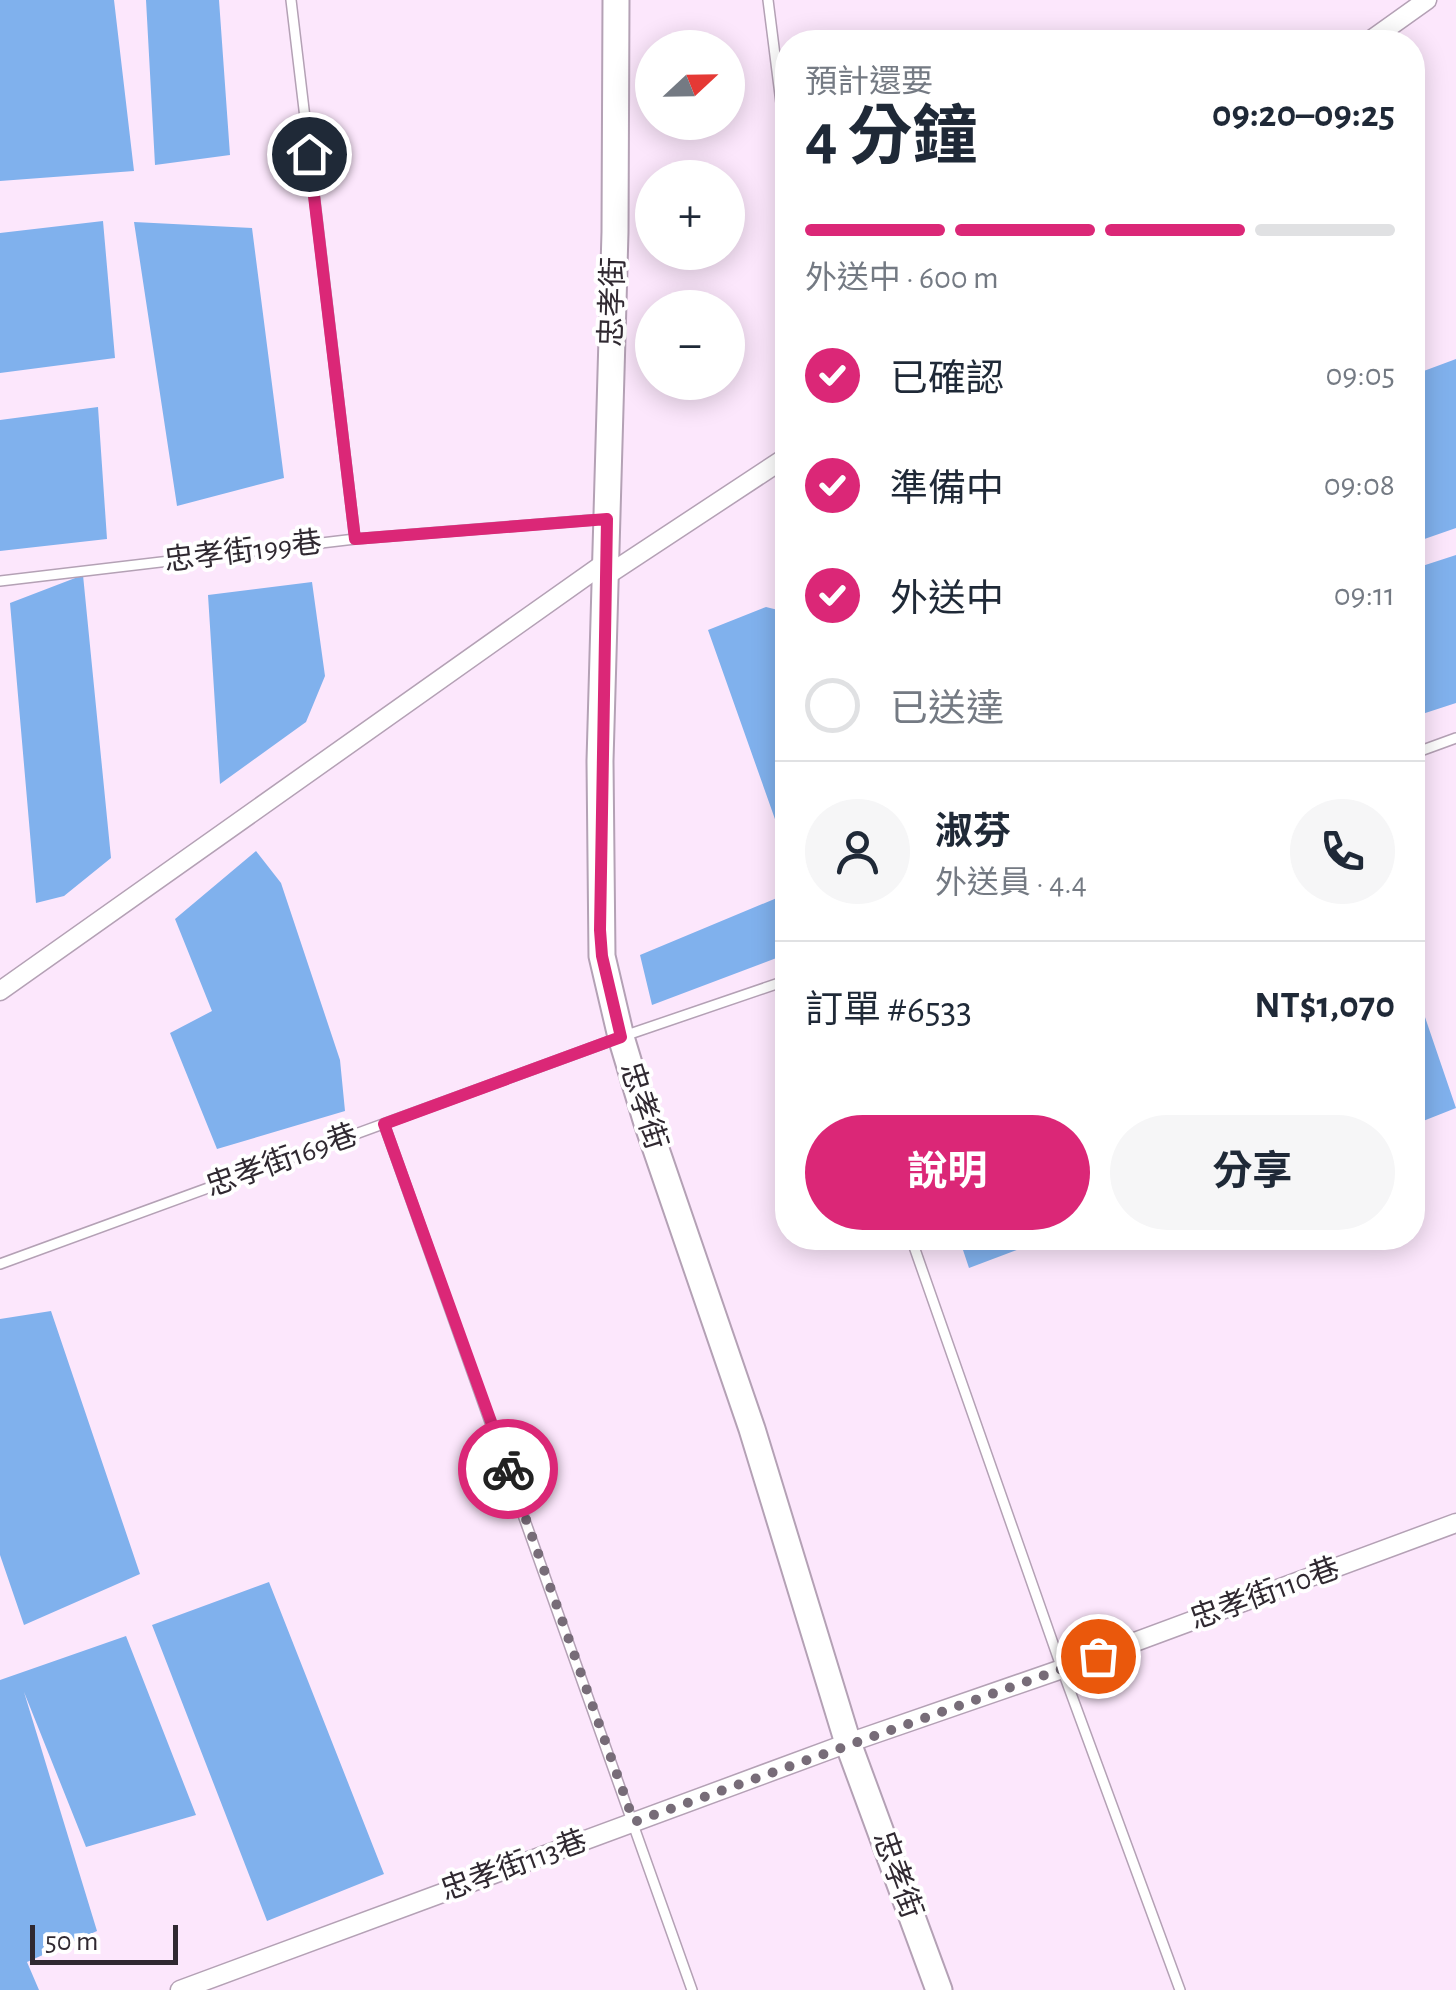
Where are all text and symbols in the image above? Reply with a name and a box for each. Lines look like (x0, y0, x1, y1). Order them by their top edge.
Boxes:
north arrow (635, 30, 745, 140)
map controls (635, 30, 745, 400)
text: 預計還要 (805, 66, 933, 98)
text: 09:20–09:25 (1212, 96, 1395, 134)
text: 4 分鐘 (805, 106, 978, 171)
pin (267, 112, 352, 197)
icon: home (282, 127, 337, 182)
button: + (635, 160, 745, 270)
street label: 忠孝街 (594, 256, 630, 347)
text: 外送中 · 600 m (805, 262, 999, 294)
button: − (635, 290, 745, 400)
icon: check (805, 348, 860, 403)
text: 09:05 (1325, 359, 1395, 391)
text: 已確認 (890, 361, 1004, 399)
icon: check (805, 458, 860, 513)
text: 09:08 (1324, 469, 1395, 501)
text: 準備中 (890, 471, 1004, 509)
street label: 忠孝街199巷 (162, 525, 324, 577)
icon: check (805, 568, 860, 623)
text: 09:11 (1334, 579, 1395, 611)
text: 外送中 (890, 581, 1004, 619)
text: 已送達 (890, 691, 1004, 729)
button: person (805, 799, 910, 904)
button: phone (1290, 799, 1395, 904)
text: 淑芬 (935, 814, 1011, 852)
text: 外送員 · 4.4 (935, 867, 1087, 899)
text: NT$1,070 (1254, 987, 1395, 1025)
text: 訂單 #6533 (805, 992, 972, 1030)
street label: 忠孝街 (615, 1058, 673, 1153)
button: 說明 (805, 1115, 1090, 1230)
button: 分享 (1110, 1115, 1395, 1230)
street label: 忠孝街169巷 (202, 1118, 362, 1202)
courier (458, 1419, 558, 1519)
icon: bike (481, 1442, 536, 1497)
street label: 忠孝街110巷 (1186, 1551, 1344, 1635)
pin (1056, 1614, 1141, 1699)
icon: bag (1071, 1629, 1126, 1684)
street label: 忠孝街113巷 (436, 1824, 591, 1906)
street label: 忠孝街 (868, 1827, 928, 1922)
scale bar (30, 1920, 178, 1964)
text: 50 m (45, 1928, 99, 1956)

